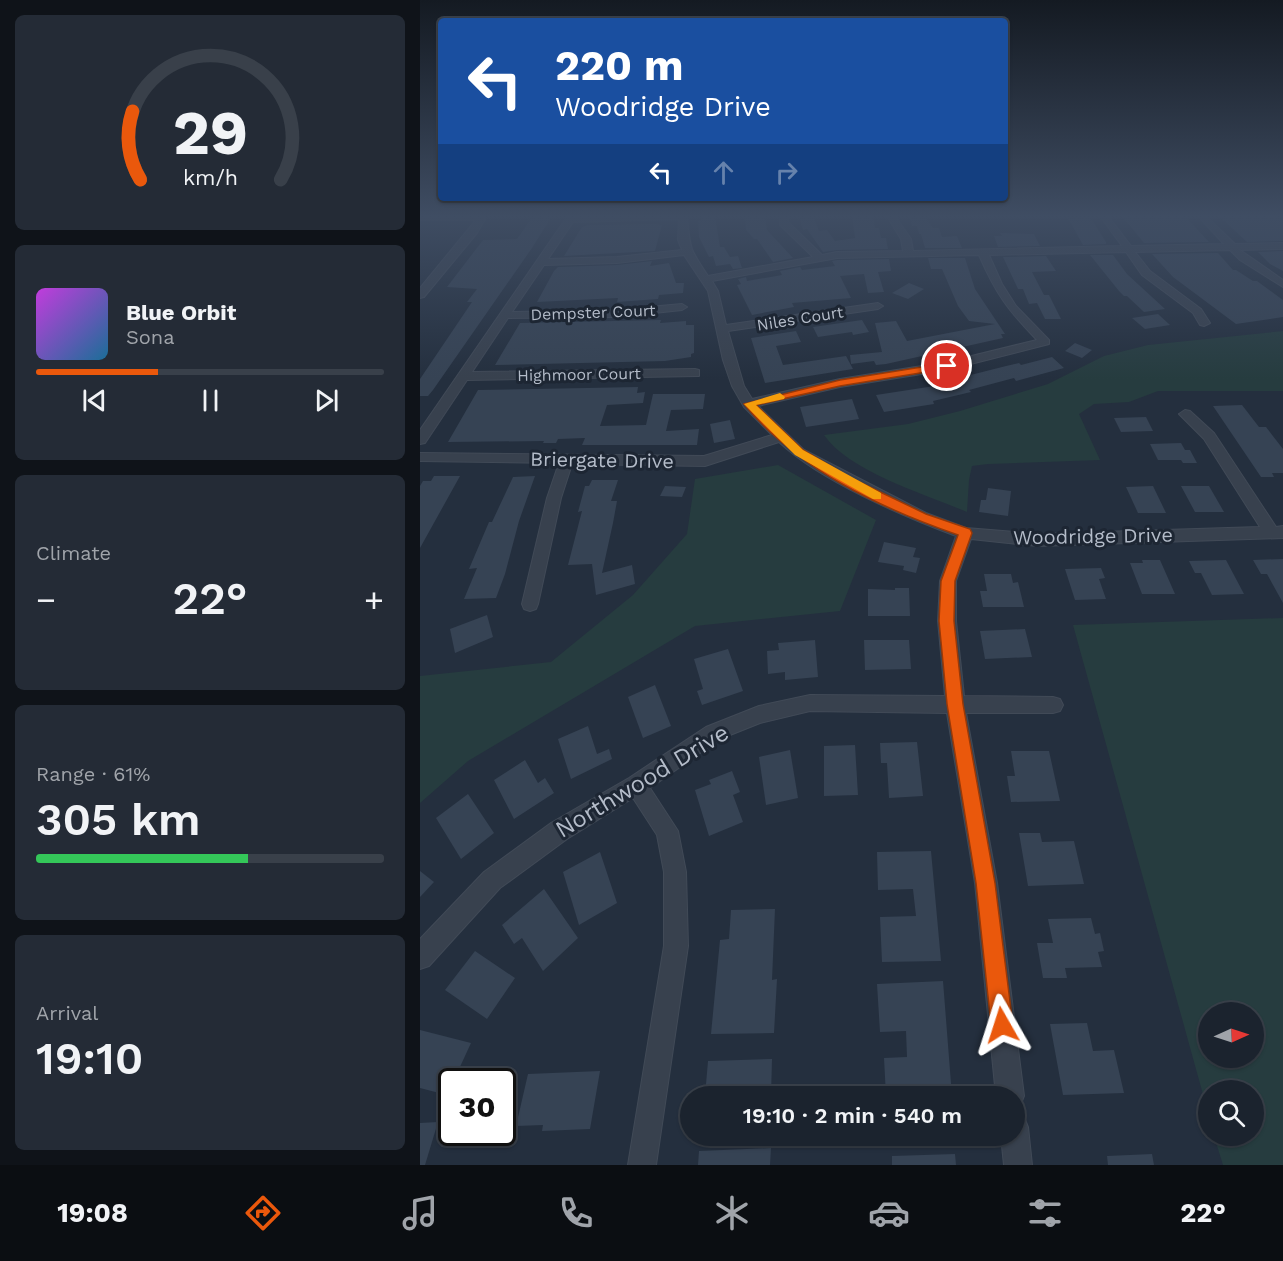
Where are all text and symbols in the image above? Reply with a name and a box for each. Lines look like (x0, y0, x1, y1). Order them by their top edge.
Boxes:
text: 220 m (555, 41, 684, 90)
icon: left (456, 42, 534, 120)
text: Woodridge Drive (555, 91, 771, 123)
text: 29 (172, 96, 248, 169)
icon: left (644, 156, 677, 189)
icon: ahead (707, 156, 740, 189)
icon: right (770, 156, 803, 189)
text: km/h (182, 165, 238, 190)
text: Blue Orbit (126, 300, 236, 325)
street label: Dempster Court (530, 301, 656, 324)
street label: Niles Court (756, 302, 845, 335)
text: Sona (126, 325, 175, 349)
pin (921, 340, 972, 391)
icon: arrive (930, 349, 963, 382)
street label: Highmoor Court (517, 364, 641, 385)
icon: previous (78, 384, 111, 417)
icon: pause (194, 384, 227, 417)
icon: next (310, 384, 343, 417)
street label: Briergate Drive (530, 447, 674, 473)
street label: Woodridge Drive (1013, 523, 1173, 549)
text: Climate (36, 541, 111, 565)
text: 22° (173, 572, 247, 625)
text: − (36, 580, 56, 619)
text: + (364, 580, 384, 619)
street label: Northwood Drive (550, 718, 734, 844)
text: Range · 61% (36, 762, 150, 786)
text: 305 km (36, 793, 201, 846)
position arrow (970, 993, 1034, 1057)
text: Arrival (36, 1001, 98, 1025)
north arrow (1198, 1002, 1264, 1068)
map controls (1198, 1002, 1264, 1146)
text: 19:10 (36, 1032, 143, 1085)
speed limit sign: 30 (438, 1068, 516, 1146)
button: search (1198, 1080, 1264, 1146)
text: 19:10 · 2 min · 540 m (743, 1103, 962, 1128)
icon: directions (242, 1192, 284, 1234)
icon: music (399, 1192, 441, 1234)
icon: phone (555, 1192, 597, 1234)
icon: climate (711, 1192, 753, 1234)
icon: car (868, 1192, 910, 1234)
icon: filters (1024, 1192, 1066, 1234)
text: 19:08 (57, 1197, 128, 1229)
text: 22° (1180, 1197, 1226, 1229)

